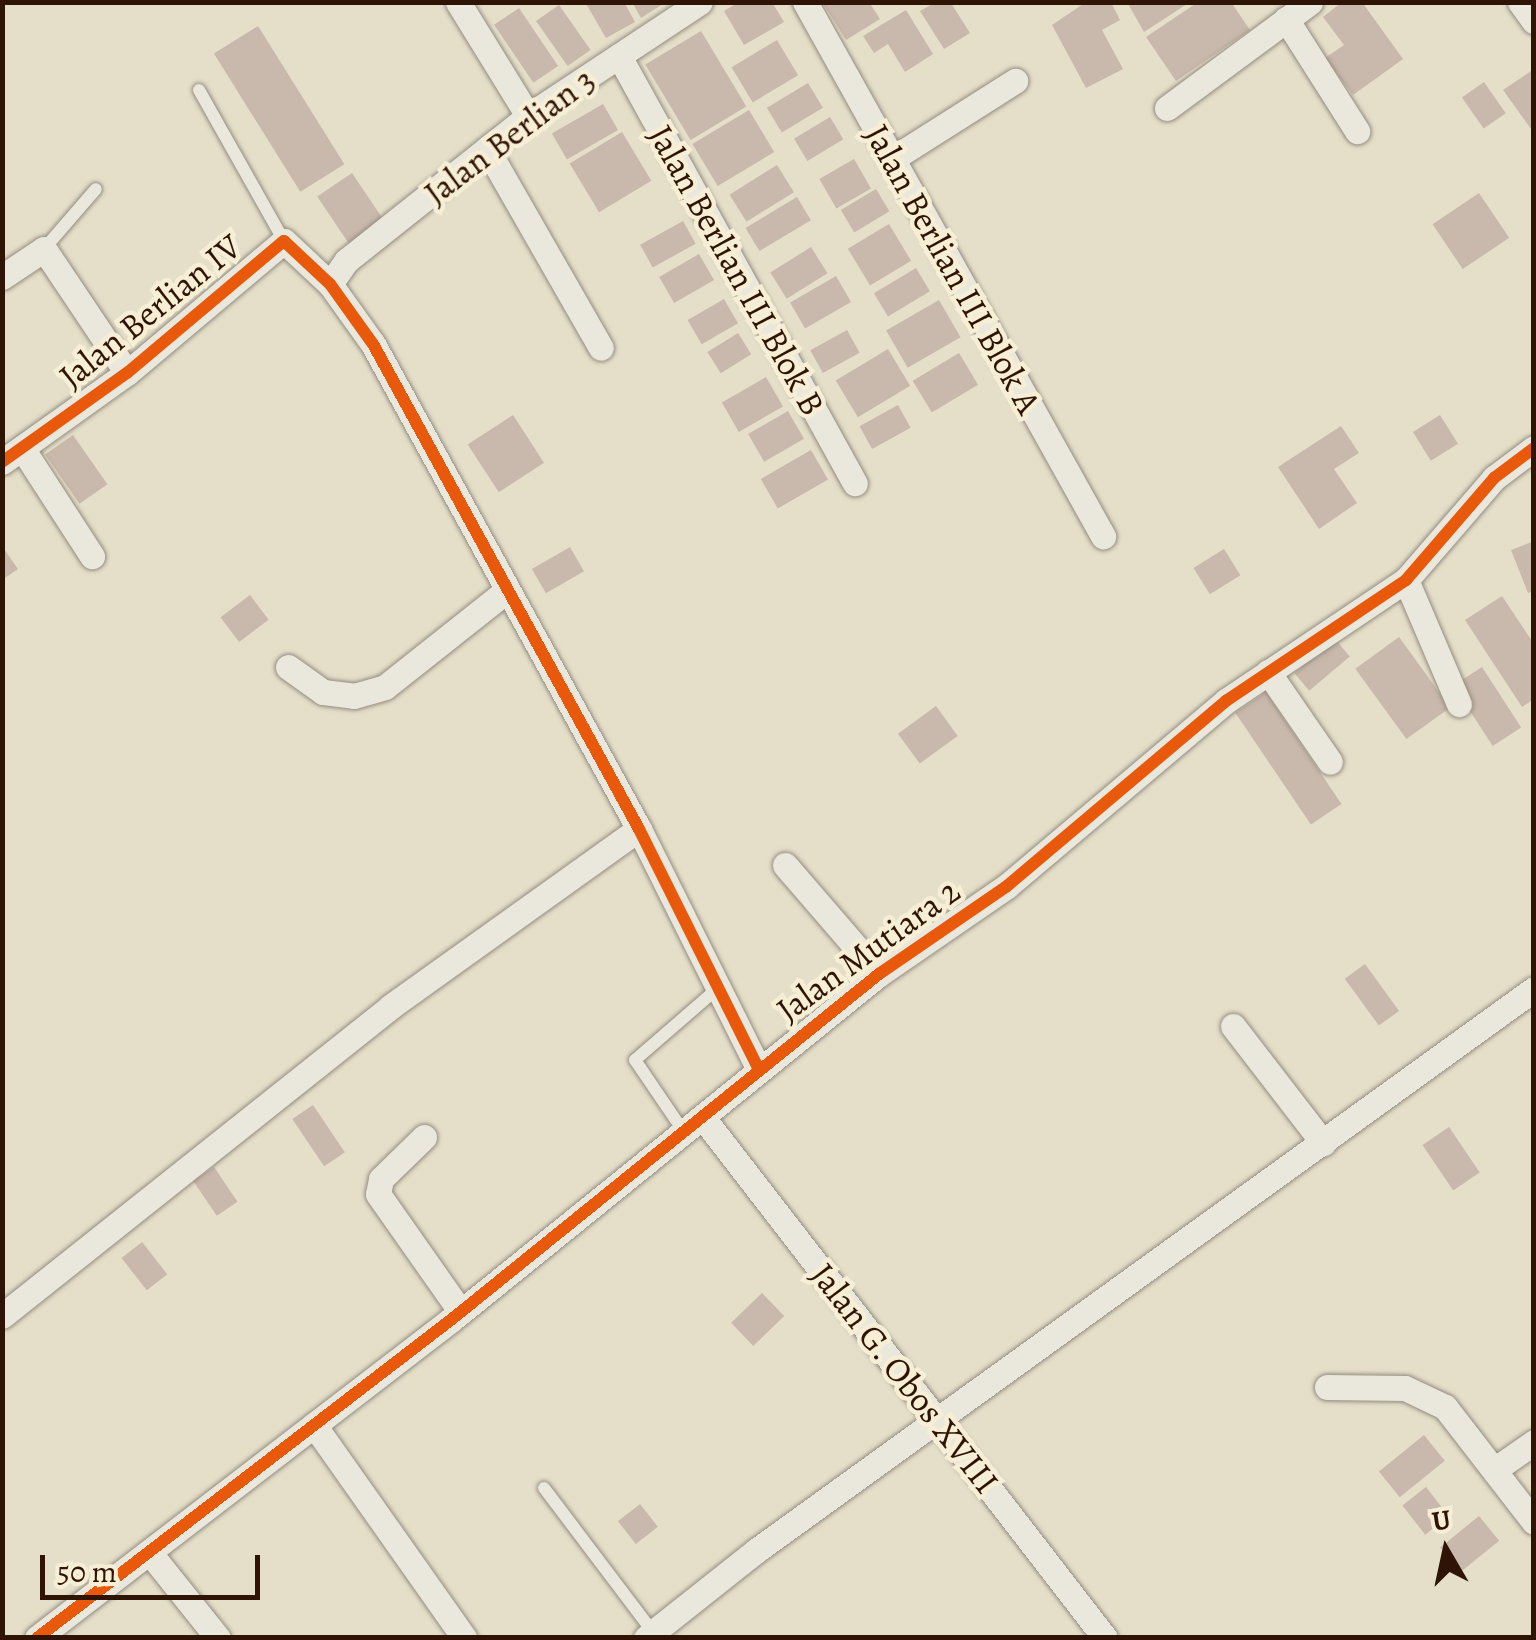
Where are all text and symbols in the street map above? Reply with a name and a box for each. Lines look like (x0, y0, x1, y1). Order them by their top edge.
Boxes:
street label: Jalan Berlian 3 (415, 58, 603, 214)
street label: Jalan Berlian III Blok A (856, 117, 1050, 421)
street label: Jalan Berlian III Blok B (640, 118, 834, 422)
street label: Jalan Berlian IV (50, 225, 250, 397)
street label: Jalan Mutiara 2 (768, 869, 968, 1031)
street label: Jalan G. Obos XVIII (802, 1254, 1008, 1502)
north arrow (1396, 1500, 1496, 1600)
text: U (1429, 1500, 1453, 1541)
scale bar (45, 1535, 265, 1597)
text: 50 m (57, 1552, 117, 1592)

